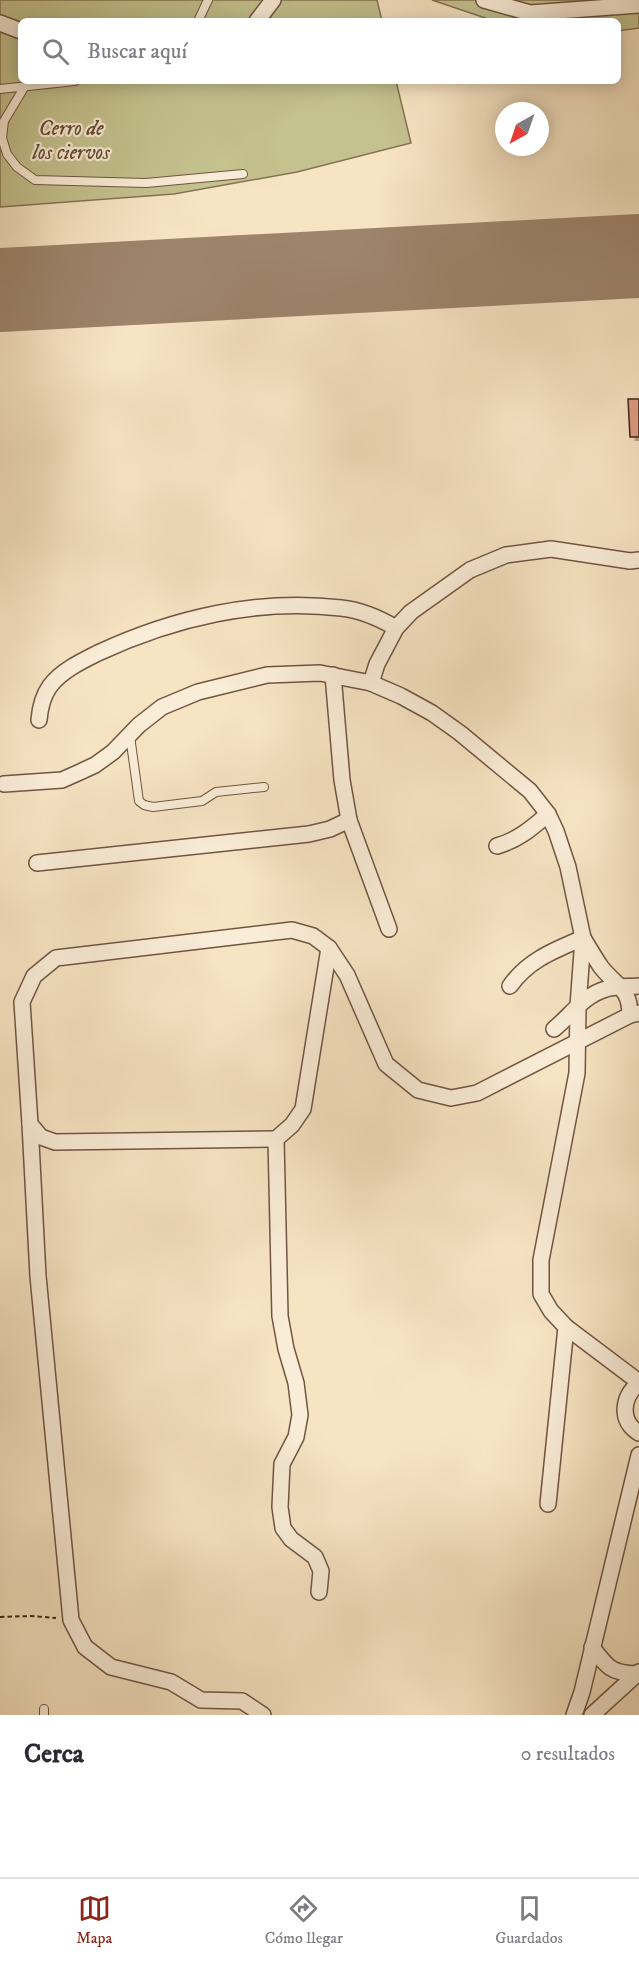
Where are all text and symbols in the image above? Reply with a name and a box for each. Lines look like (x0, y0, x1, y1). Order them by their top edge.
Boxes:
search box (18, 18, 621, 84)
icon: search (39, 35, 72, 68)
text: Buscar aquí (87, 38, 187, 65)
north arrow (495, 102, 549, 156)
park label: Cerro de los ciervos (31, 116, 110, 166)
text: Cerca (24, 1738, 84, 1771)
text: 0 resultados (521, 1742, 615, 1767)
tab: Mapa (76, 1892, 112, 1948)
tab: Cómo llegar (265, 1892, 343, 1948)
tab: Guardados (495, 1892, 563, 1948)

